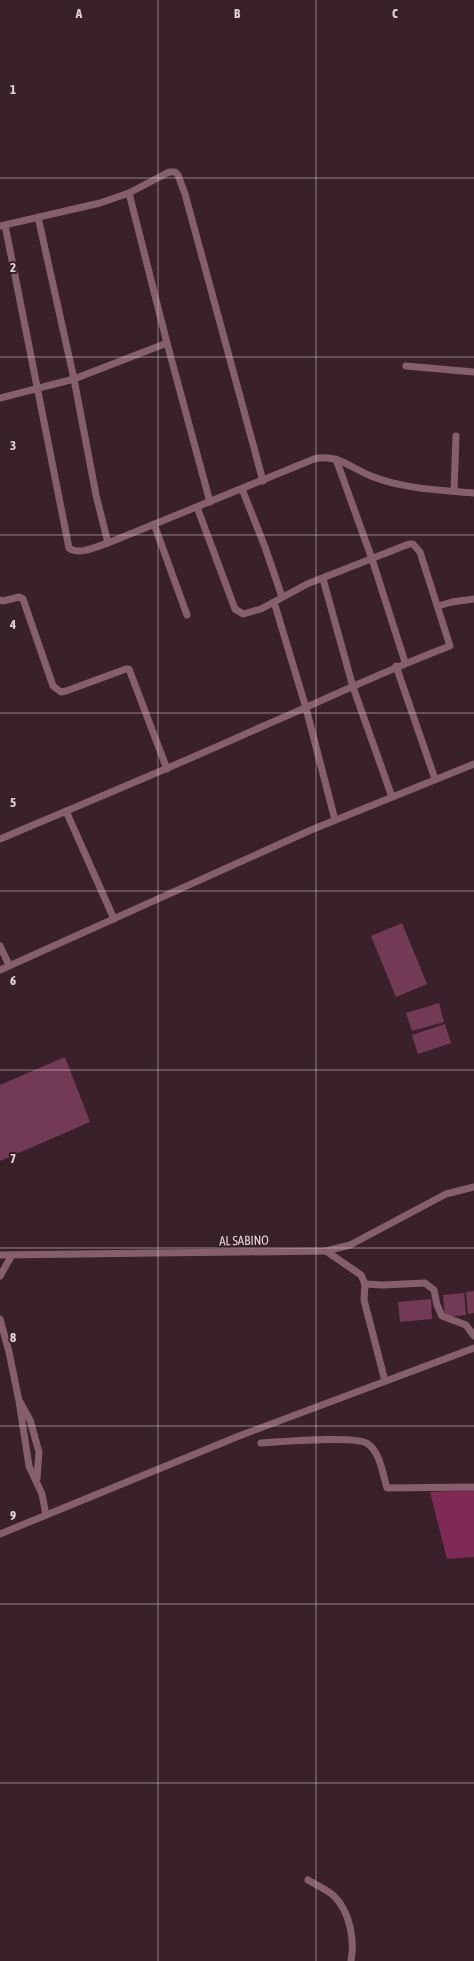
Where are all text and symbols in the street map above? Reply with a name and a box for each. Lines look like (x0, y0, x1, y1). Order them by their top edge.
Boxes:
text: A (75, 6, 83, 21)
text: B (234, 6, 241, 21)
text: C (392, 6, 398, 21)
text: 1 (10, 82, 16, 97)
text: 2 (10, 260, 16, 275)
text: 3 (10, 438, 16, 453)
text: 4 (9, 617, 16, 632)
text: 5 (10, 795, 16, 810)
text: 6 (10, 973, 16, 988)
text: 7 (10, 1151, 16, 1166)
street label: AL SABINO (219, 1233, 269, 1248)
text: 8 (10, 1330, 16, 1345)
text: 9 (10, 1508, 16, 1523)

